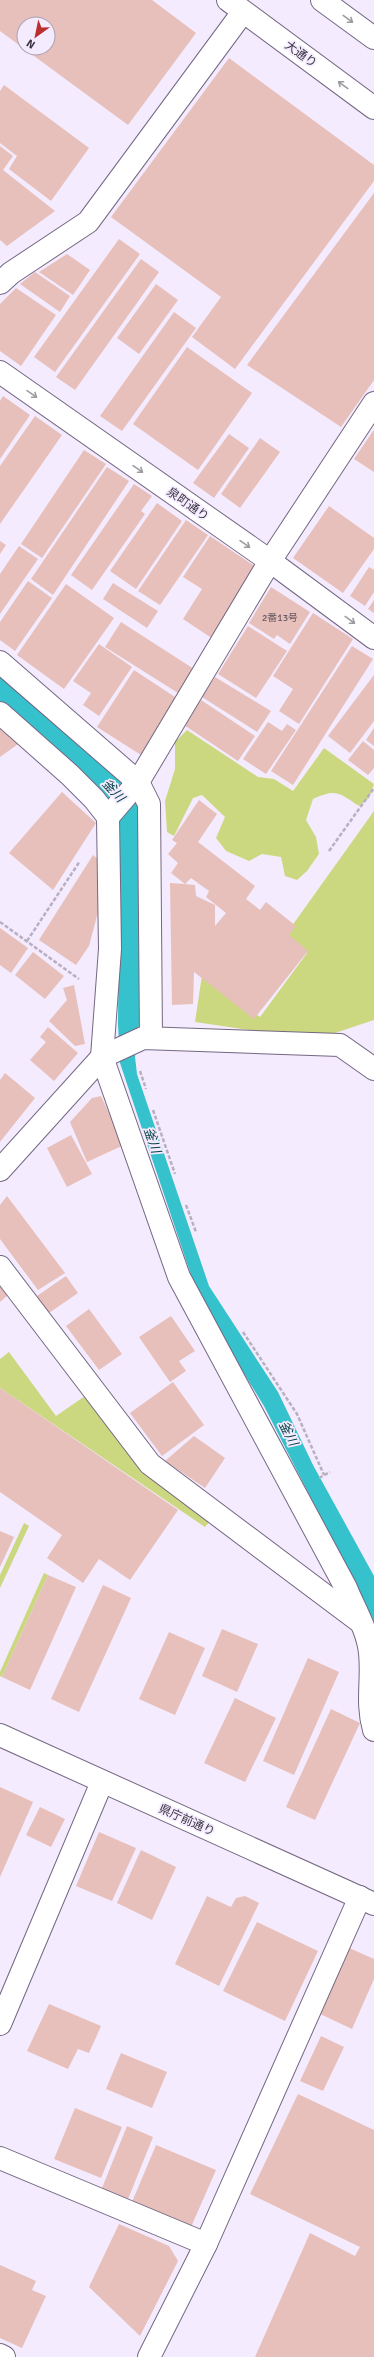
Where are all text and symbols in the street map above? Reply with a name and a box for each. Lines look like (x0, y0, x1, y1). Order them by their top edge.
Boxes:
one-way arrow (342, 15, 353, 23)
north arrow (16, 16, 56, 56)
text: N (24, 36, 38, 52)
street label: 大通り (282, 38, 320, 71)
one-way arrow (337, 81, 348, 89)
one-way arrow (26, 390, 37, 398)
one-way arrow (133, 465, 144, 473)
street label: 泉町通り (164, 484, 212, 524)
one-way arrow (239, 540, 250, 548)
house number: 2番13号 (262, 612, 298, 624)
one-way arrow (344, 616, 355, 624)
water label: 釜川 (99, 776, 129, 807)
water label: 釜川 (140, 1125, 164, 1157)
water label: 釜川 (275, 1418, 302, 1450)
street label: 県庁前通り (156, 1801, 217, 1840)

